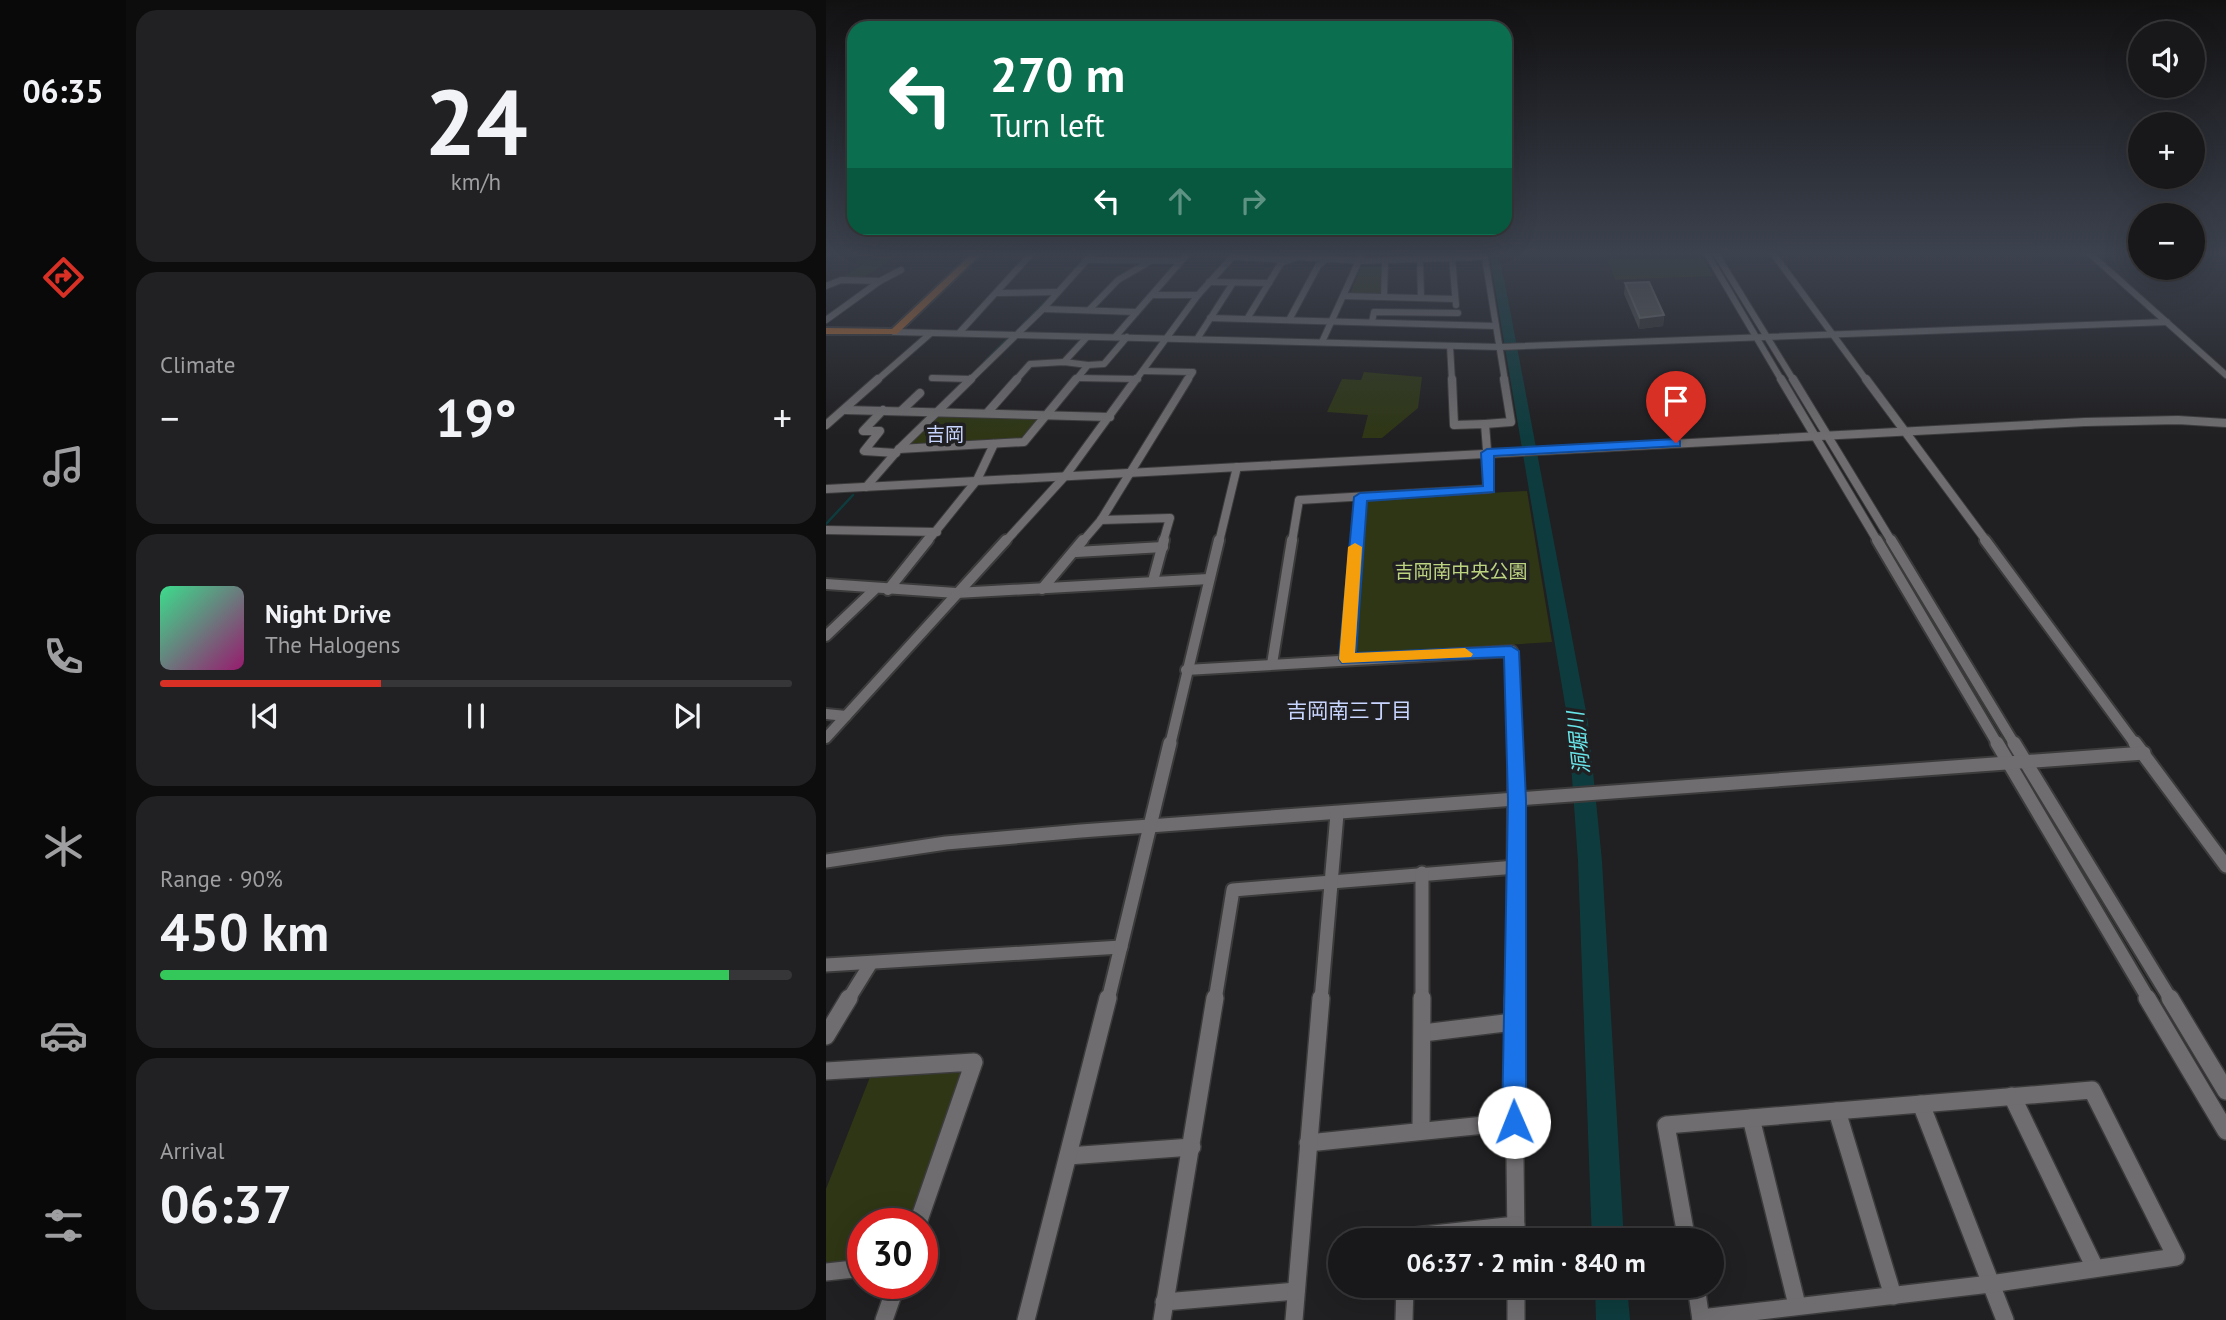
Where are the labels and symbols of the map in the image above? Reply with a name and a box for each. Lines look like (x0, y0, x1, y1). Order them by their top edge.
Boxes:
pin (1646, 371, 1706, 443)
district label: 吉岡 (926, 422, 964, 446)
park label: 吉岡南中央公園 (1394, 559, 1528, 583)
district label: 吉岡南三丁目 (1286, 697, 1412, 724)
water label: 洞堀川 (1562, 708, 1595, 776)
position arrow (1477, 1085, 1551, 1159)
speed limit sign: 30 (847, 1208, 938, 1299)

